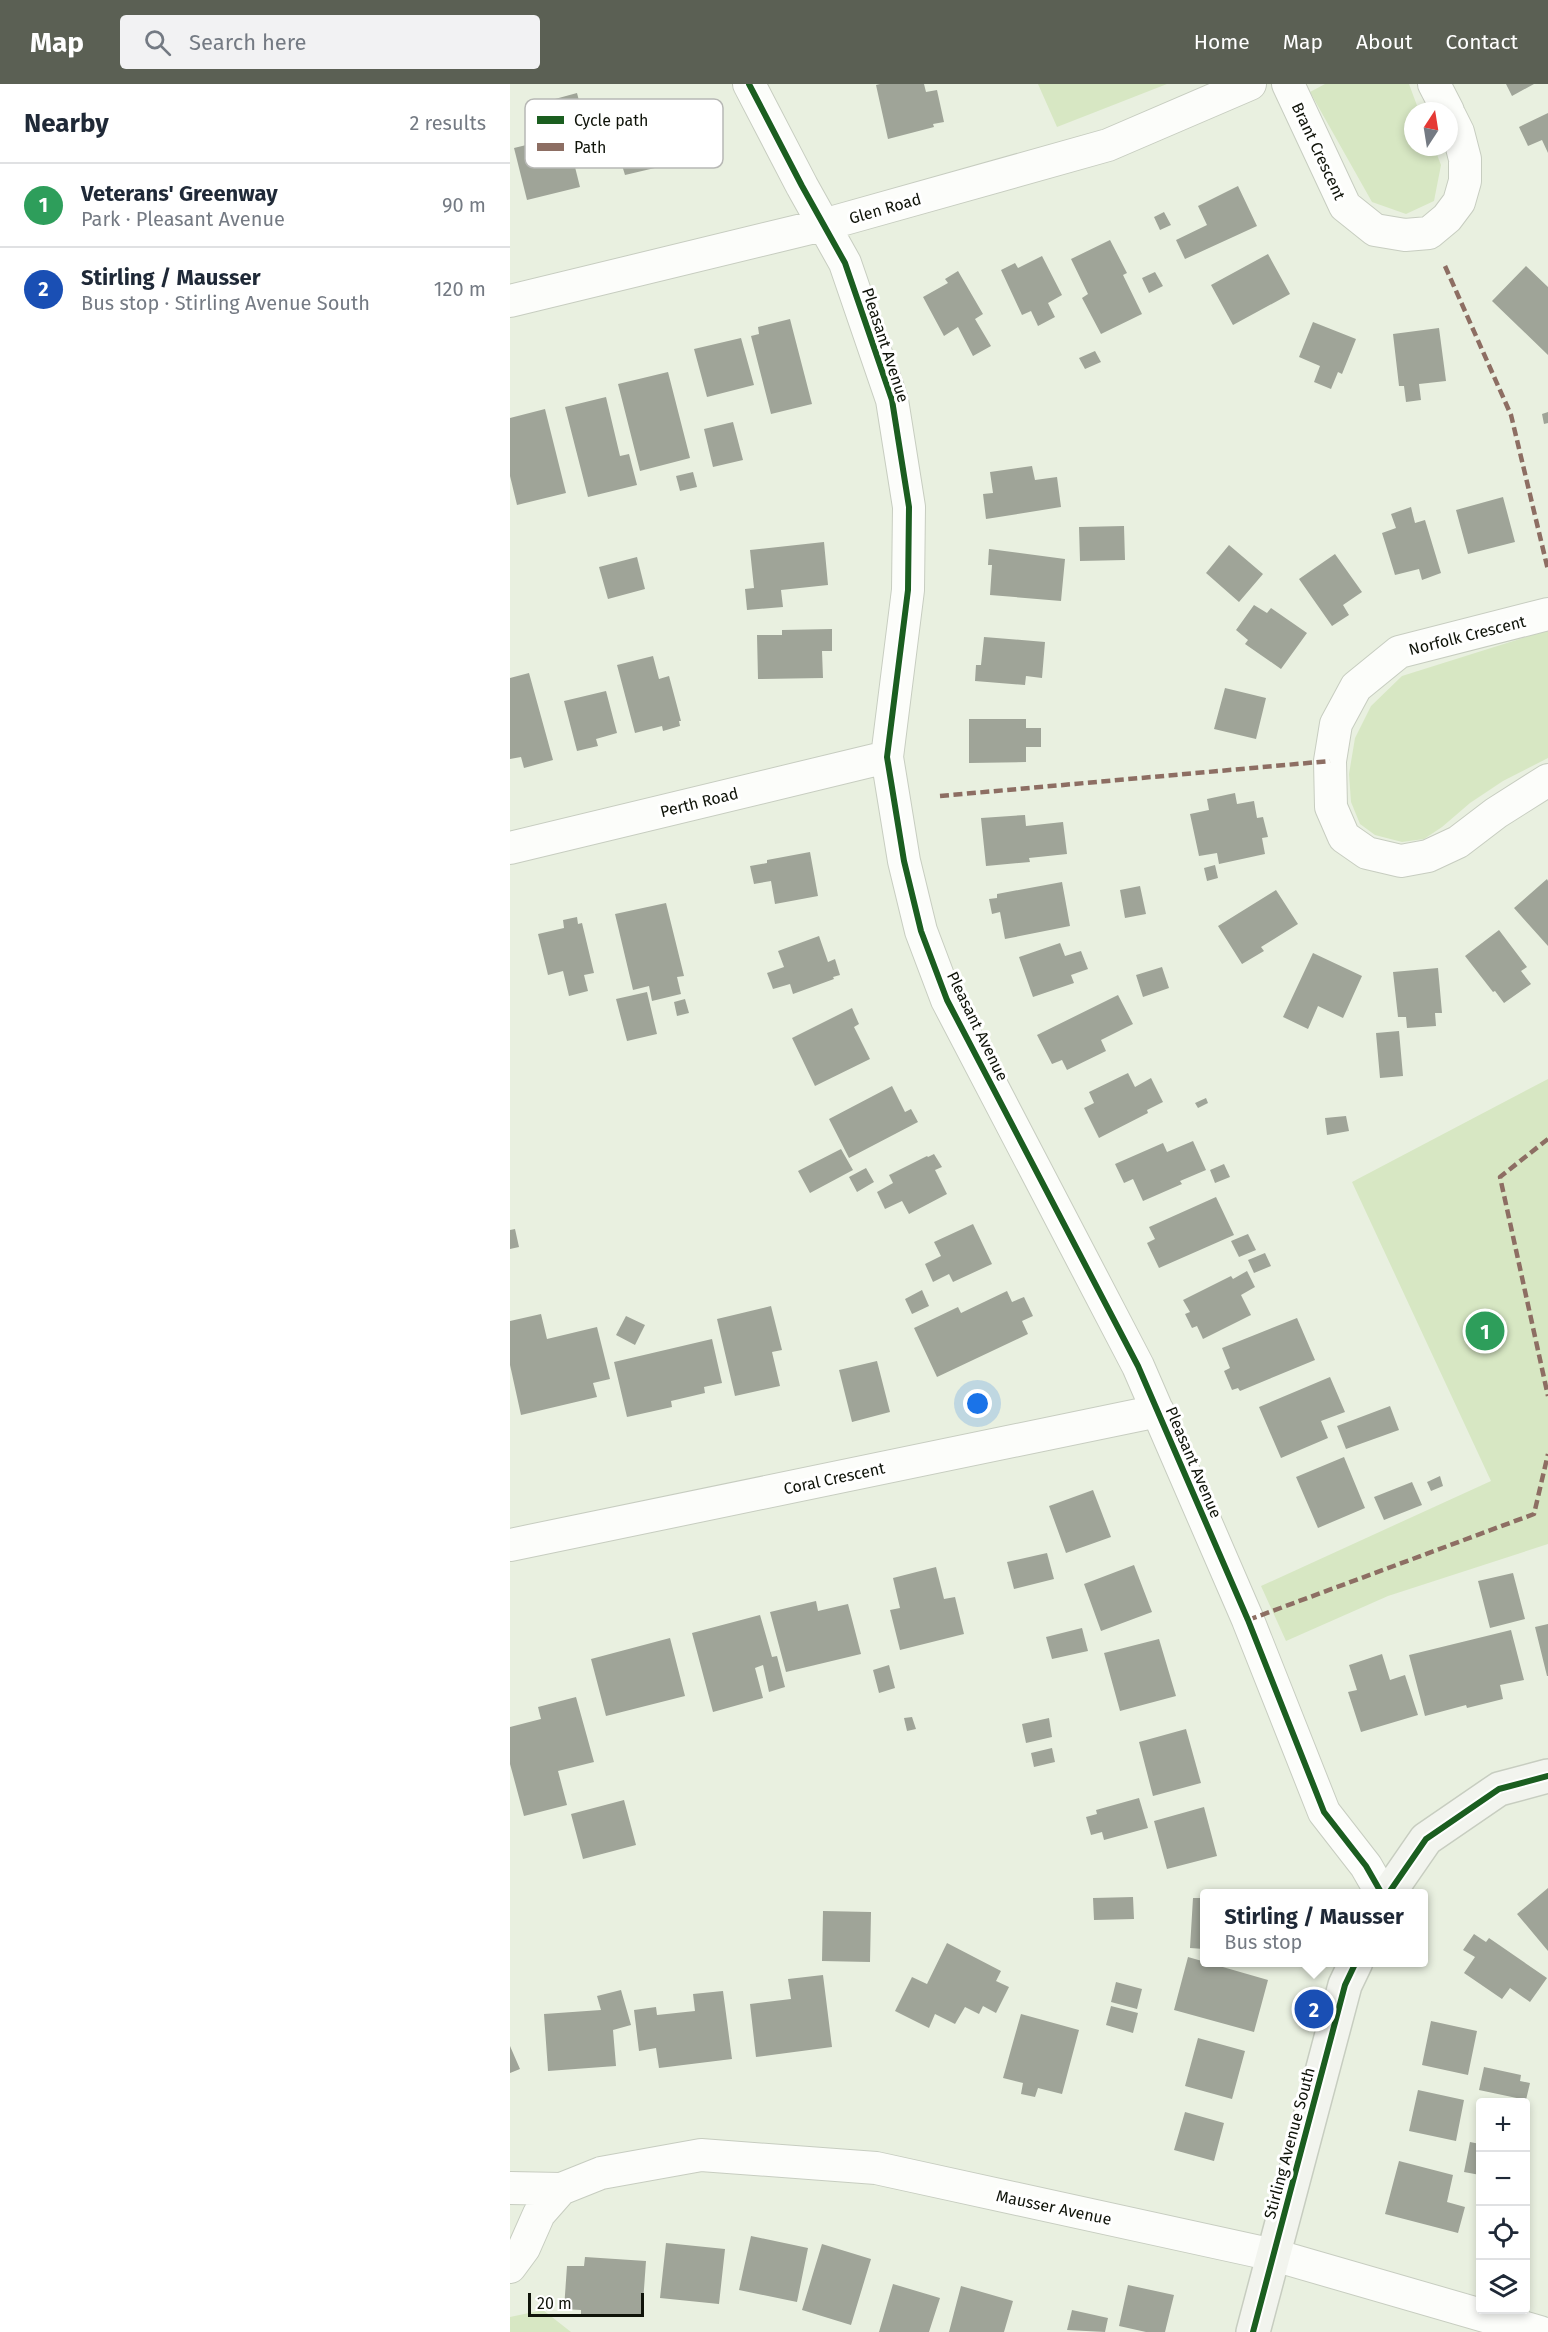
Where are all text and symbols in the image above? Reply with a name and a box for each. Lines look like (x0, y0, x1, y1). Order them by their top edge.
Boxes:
search box (120, 15, 540, 69)
text: Map (30, 26, 84, 59)
icon: search (141, 26, 174, 59)
text: Search here (189, 29, 307, 56)
text: Home (1194, 29, 1250, 55)
text: Map (1283, 29, 1323, 55)
text: About (1356, 29, 1413, 55)
text: Contact (1446, 29, 1518, 55)
legend (525, 99, 723, 168)
street label: Brant Crescent (1288, 100, 1349, 203)
north arrow (1404, 102, 1458, 156)
text: Nearby (24, 108, 109, 139)
text: 2 results (409, 111, 486, 135)
text: Cycle path (574, 111, 648, 130)
text: Path (574, 138, 606, 157)
text: Veterans' Greenway (81, 180, 278, 207)
street label: Glen Road (847, 189, 923, 228)
text: 1 (39, 193, 48, 217)
text: 90 m (442, 193, 486, 217)
text: Park · Pleasant Avenue (81, 207, 285, 231)
text: Stirling / Mausser (81, 264, 261, 291)
text: 2 (38, 277, 49, 301)
text: 120 m (434, 277, 486, 301)
street label: Pleasant Avenue (858, 285, 913, 405)
text: Bus stop · Stirling Avenue South (81, 291, 370, 315)
street label: Norfolk Crescent (1407, 612, 1528, 659)
street label: Perth Road (658, 784, 740, 821)
street label: Pleasant Avenue (943, 968, 1012, 1084)
pin: 1 (1466, 1308, 1504, 1354)
your location (963, 1389, 992, 1418)
street label: Pleasant Avenue (1161, 1404, 1226, 1521)
street label: Coral Crescent (782, 1458, 887, 1498)
popup (1200, 1889, 1428, 1967)
text: Stirling / Mausser (1224, 1903, 1404, 1930)
text: Bus stop (1224, 1930, 1303, 1954)
pin: 2 (1294, 1986, 1334, 2032)
street label: Stirling Avenue South (1260, 2065, 1319, 2221)
map controls (1476, 2098, 1530, 2314)
button: + (1476, 2098, 1530, 2152)
button: − (1476, 2152, 1530, 2206)
street label: Mausser Avenue (994, 2186, 1113, 2229)
button: locate (1476, 2206, 1530, 2260)
button: layers (1476, 2260, 1530, 2314)
scale bar (528, 2290, 644, 2318)
text: 20 m (537, 2294, 572, 2313)

